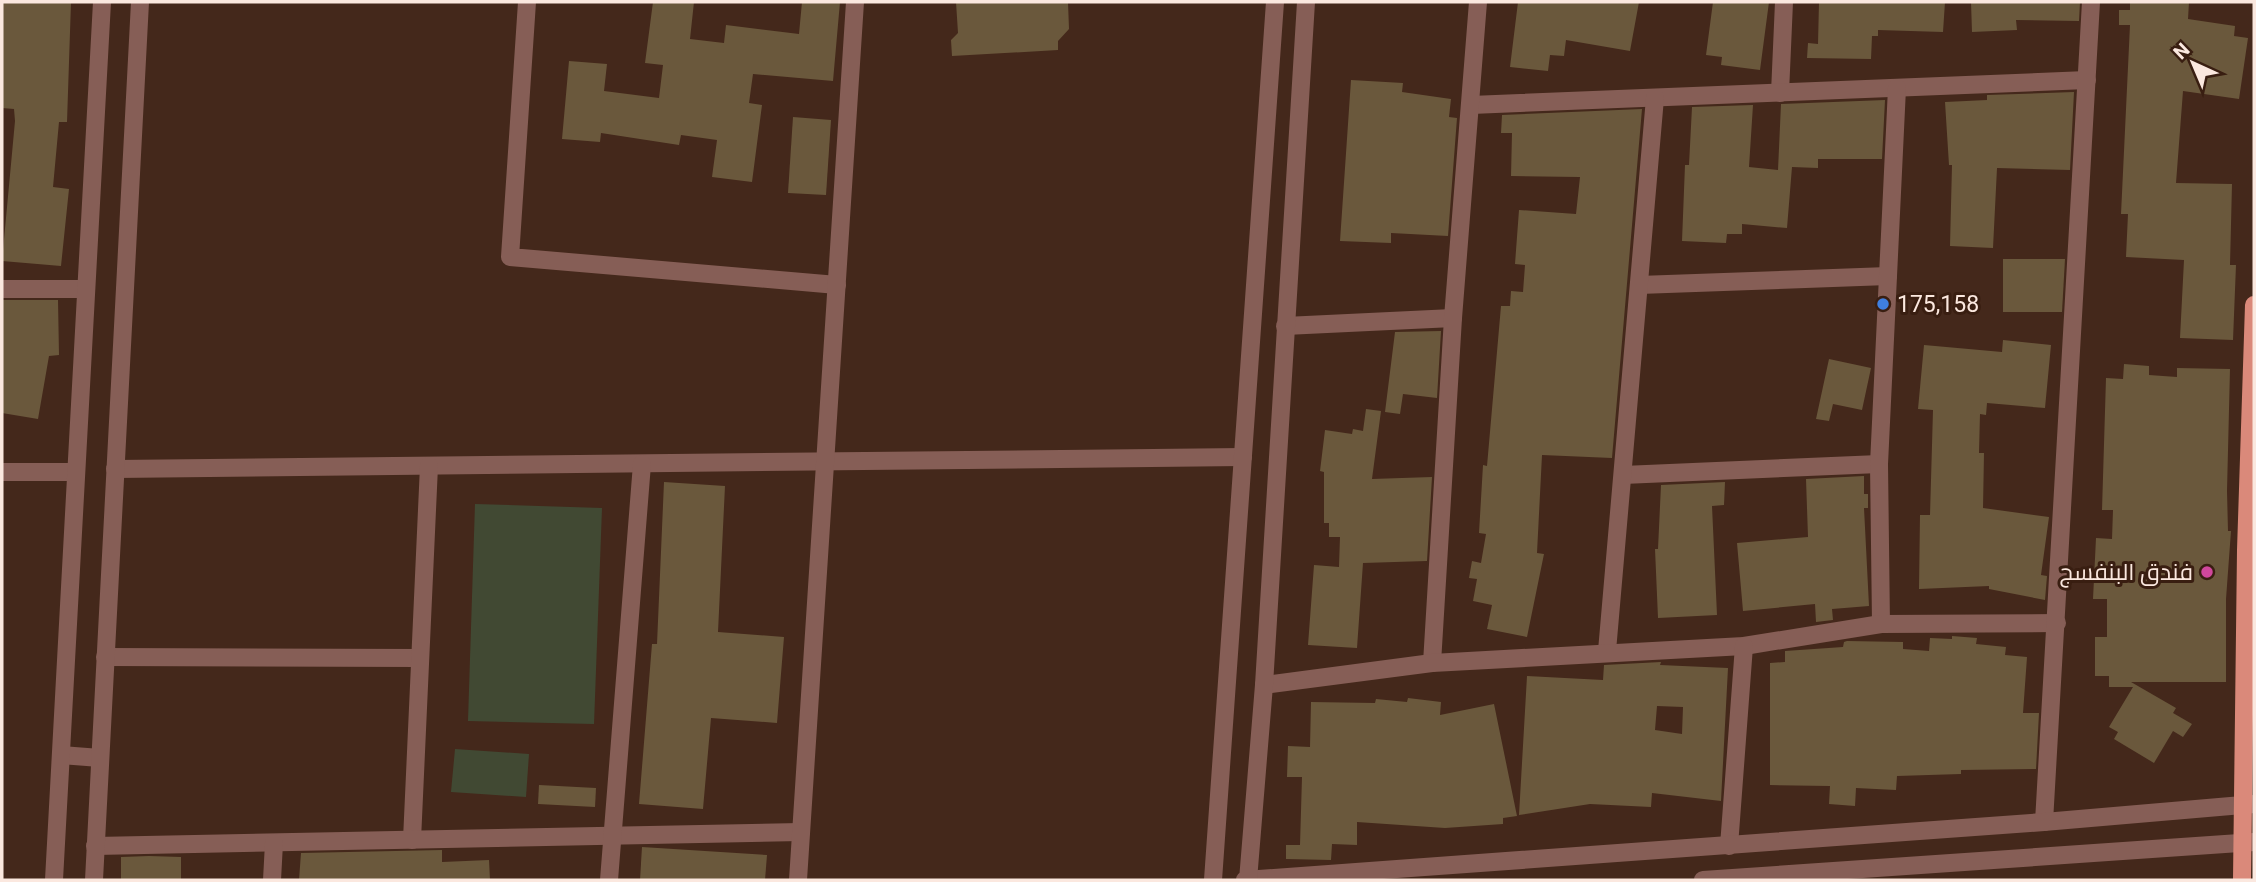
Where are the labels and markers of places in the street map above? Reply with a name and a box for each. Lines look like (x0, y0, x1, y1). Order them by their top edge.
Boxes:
place label: 175,158 (1897, 291, 1979, 318)
marker: 175,158 (1875, 296, 1891, 312)
place label: فندق البنفسج (2059, 559, 2193, 588)
marker: فندق البنفسج (2199, 564, 2215, 580)

